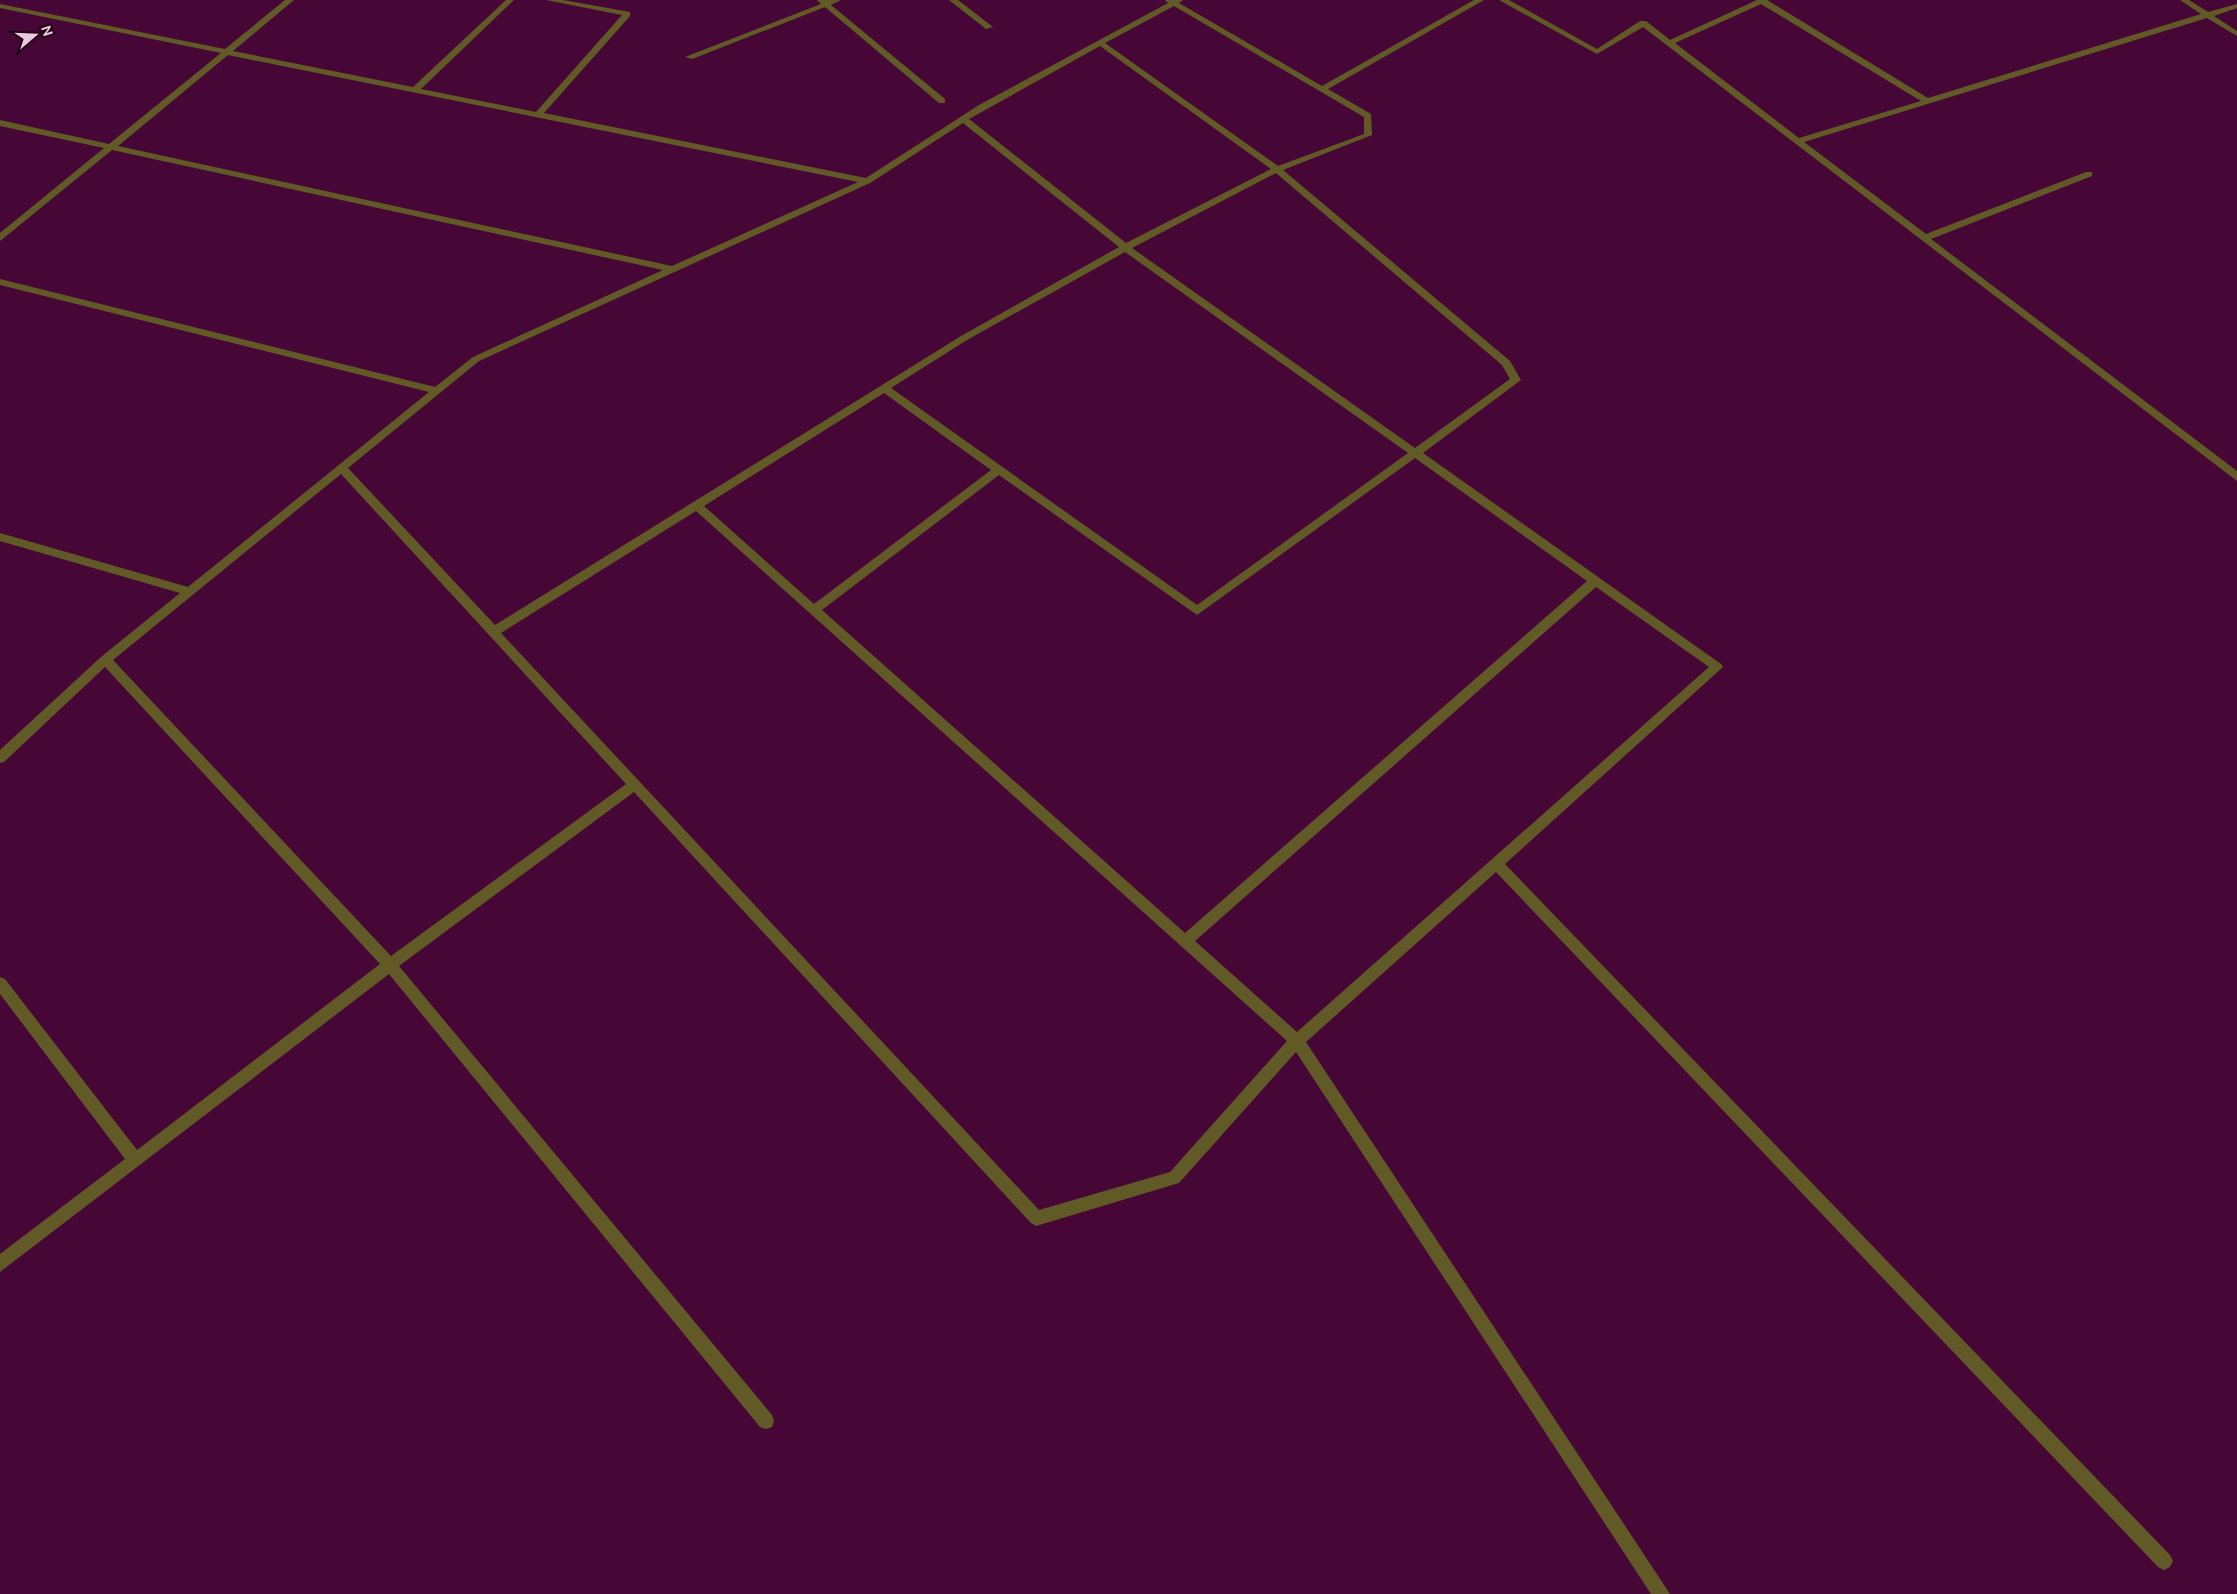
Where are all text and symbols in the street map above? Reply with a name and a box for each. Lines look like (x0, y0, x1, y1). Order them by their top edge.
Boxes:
north arrow (10, 10, 60, 60)
text: N (38, 23, 57, 38)

